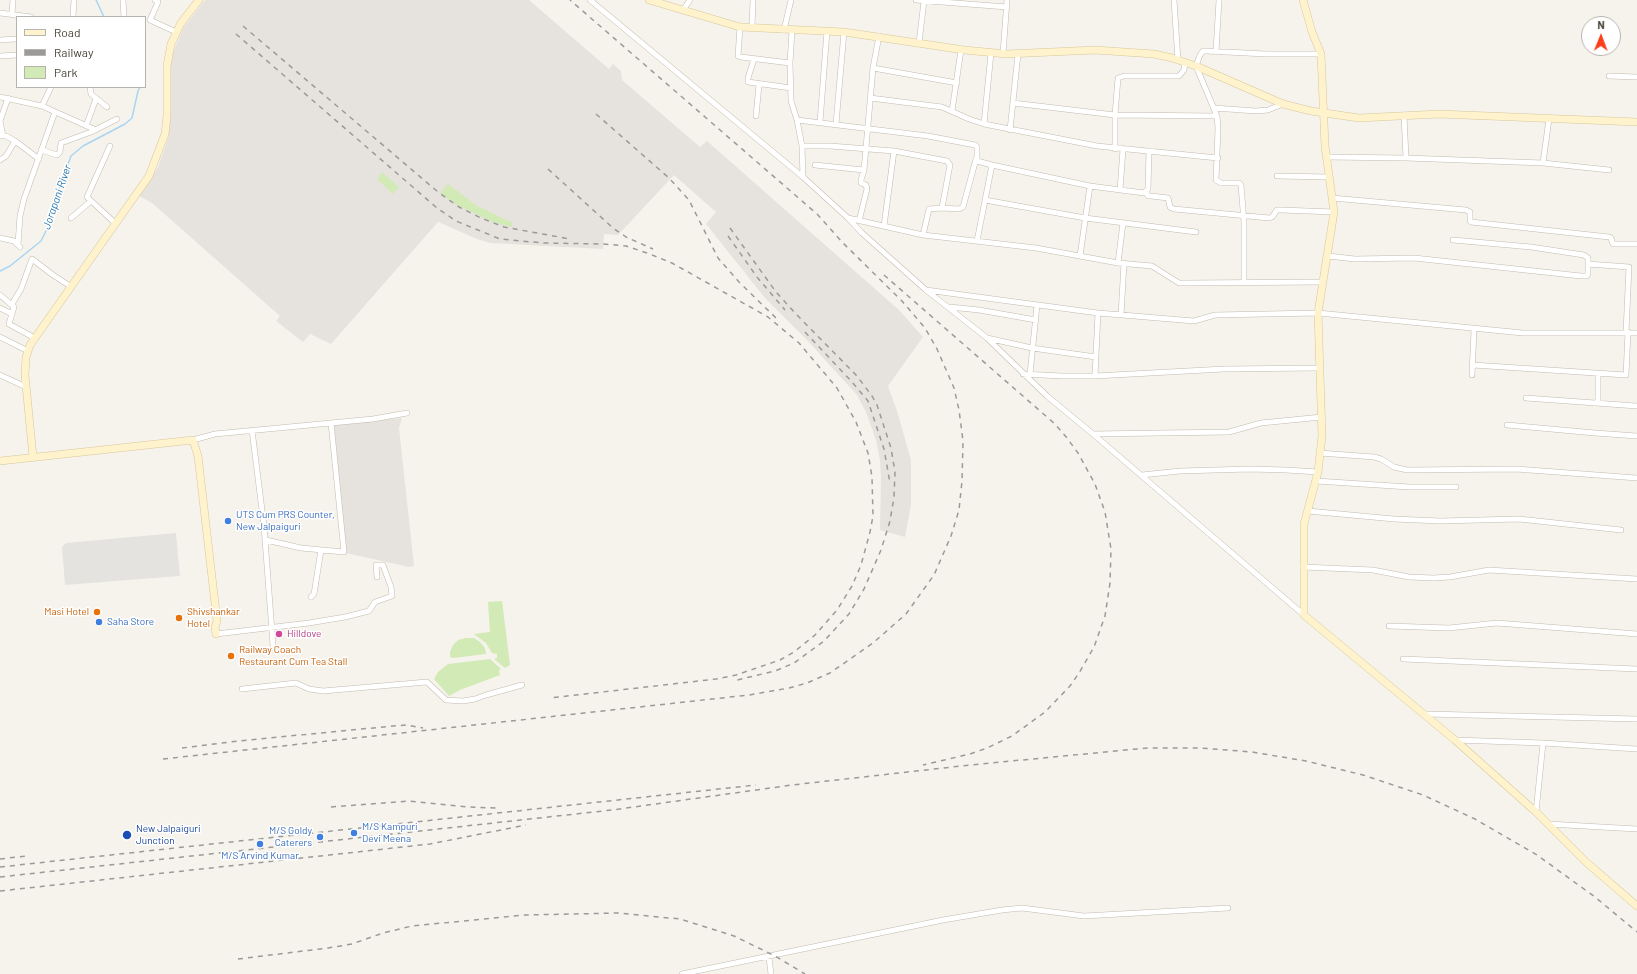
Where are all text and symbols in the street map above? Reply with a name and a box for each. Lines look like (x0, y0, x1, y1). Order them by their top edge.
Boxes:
legend (16, 16, 146, 88)
north arrow (1581, 16, 1621, 56)
text: N (1597, 18, 1605, 31)
text: Road (54, 25, 81, 39)
text: Railway (54, 45, 93, 59)
text: Park (54, 65, 78, 79)
water label: Jorapani River (40, 163, 74, 231)
place label: UTS Cum PRS Counter, New Jalpaiguri (236, 509, 335, 532)
marker: UTS Cum PRS Counter, New Jalpaiguri (223, 516, 233, 526)
place label: Masi Hotel (44, 606, 89, 618)
place label: Shivshankar Hotel (187, 606, 240, 630)
marker: Masi Hotel (92, 607, 102, 617)
marker: Shivshankar Hotel (174, 613, 184, 623)
place label: Saha Store (107, 616, 154, 628)
marker: Saha Store (94, 617, 104, 627)
place label: Hilldove (287, 628, 321, 640)
marker: Hilldove (274, 629, 284, 639)
place label: Railway Coach Restaurant Cum Tea Stall (239, 644, 347, 668)
marker: Railway Coach Restaurant Cum Tea Stall (226, 651, 236, 661)
place label: M/S Kampuri Devi Meena (362, 821, 418, 844)
place label: New Jalpaiguri Junction (136, 823, 200, 846)
place label: M/S Goldy Caterers (269, 825, 312, 848)
marker: M/S Kampuri Devi Meena (349, 828, 359, 838)
marker: New Jalpaiguri Junction (121, 829, 133, 841)
marker: M/S Goldy Caterers (315, 832, 325, 842)
marker: M/S Arvind Kumar (255, 839, 265, 849)
place label: M/S Arvind Kumar (221, 850, 299, 862)

